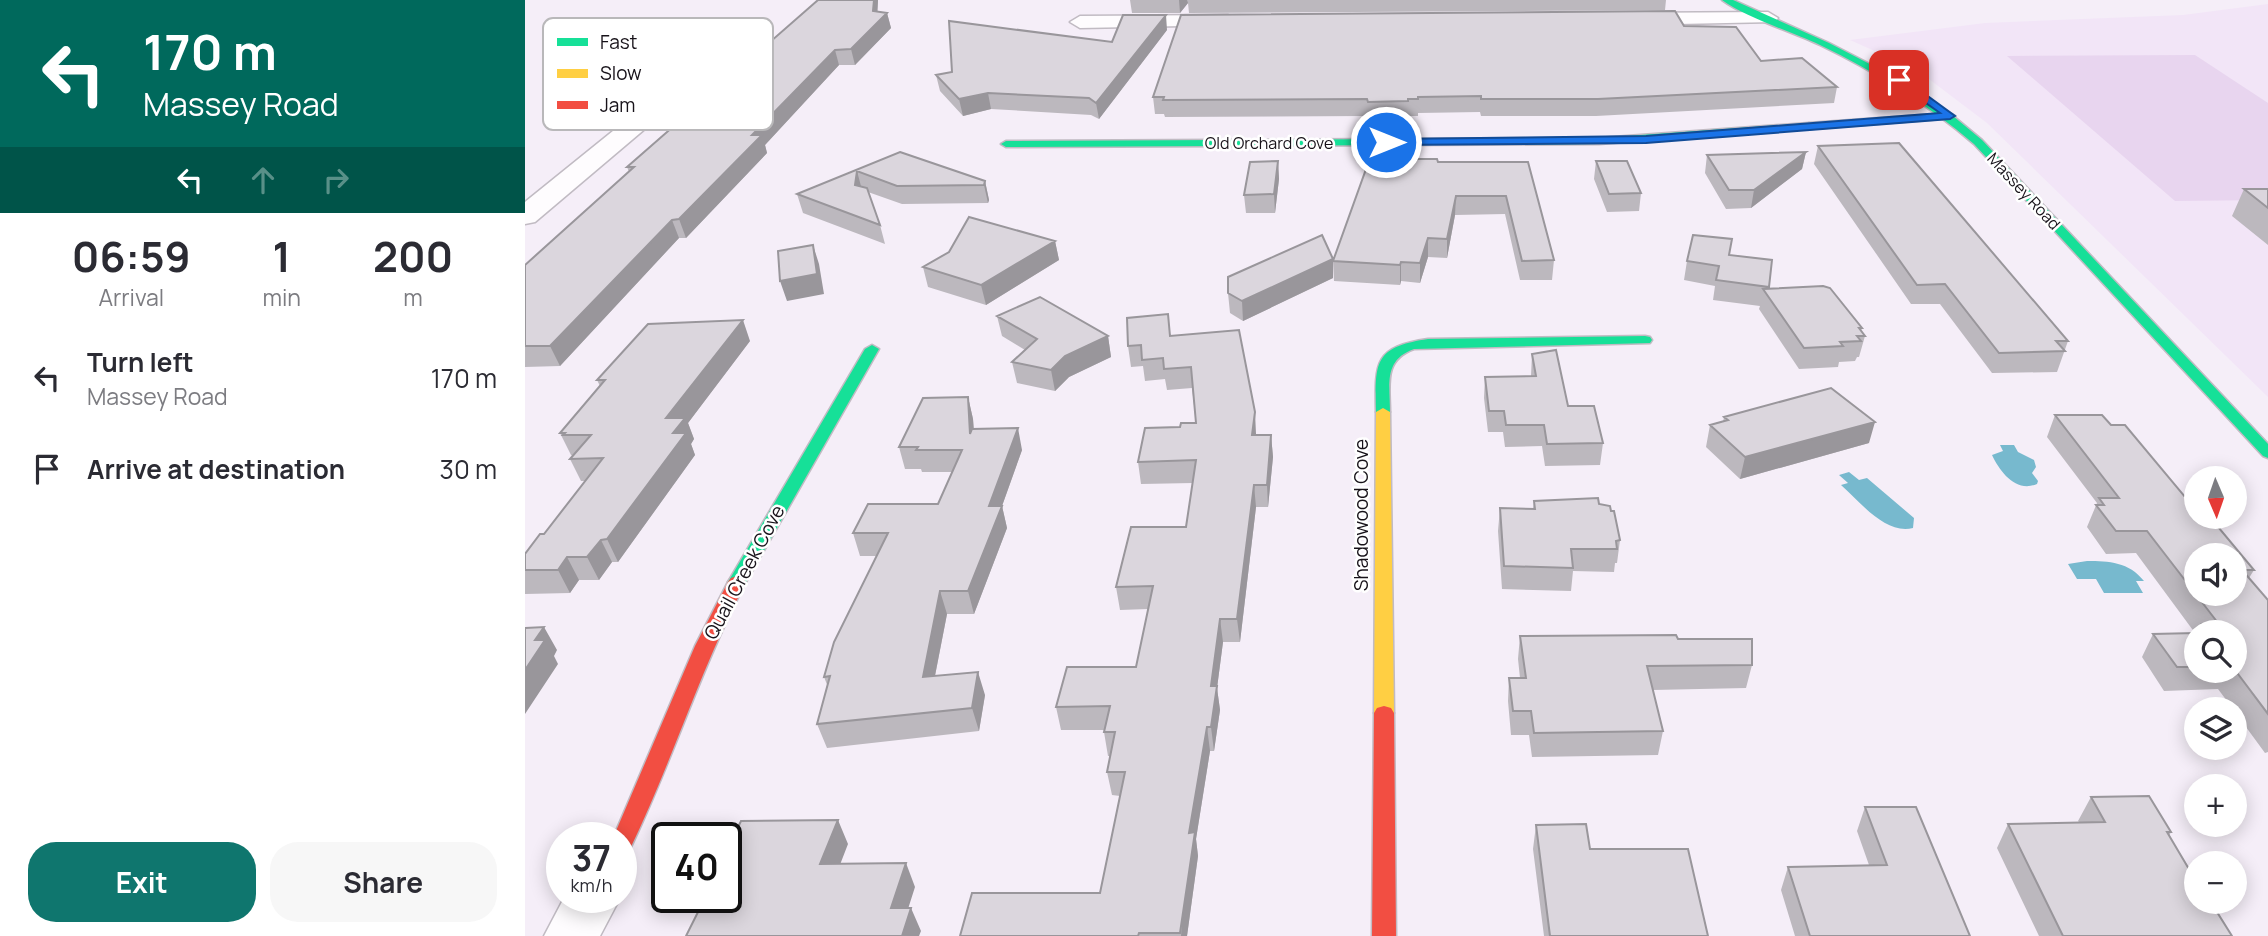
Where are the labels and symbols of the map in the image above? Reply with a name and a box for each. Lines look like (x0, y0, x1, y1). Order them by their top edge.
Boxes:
legend (543, 18, 773, 130)
text: Fast (600, 29, 637, 55)
pin (1869, 50, 1929, 110)
text: Slow (600, 60, 642, 86)
text: Jam (600, 92, 635, 118)
position arrow (1349, 105, 1423, 179)
street label: Old Orchard Cove (1205, 132, 1333, 154)
street label: Massey Road (1983, 148, 2065, 234)
street label: Shadowood Cove (1348, 439, 1374, 591)
north arrow (2184, 466, 2247, 528)
street label: Quail Creek Cove (698, 500, 790, 644)
speed limit sign: 40 (651, 822, 742, 913)

